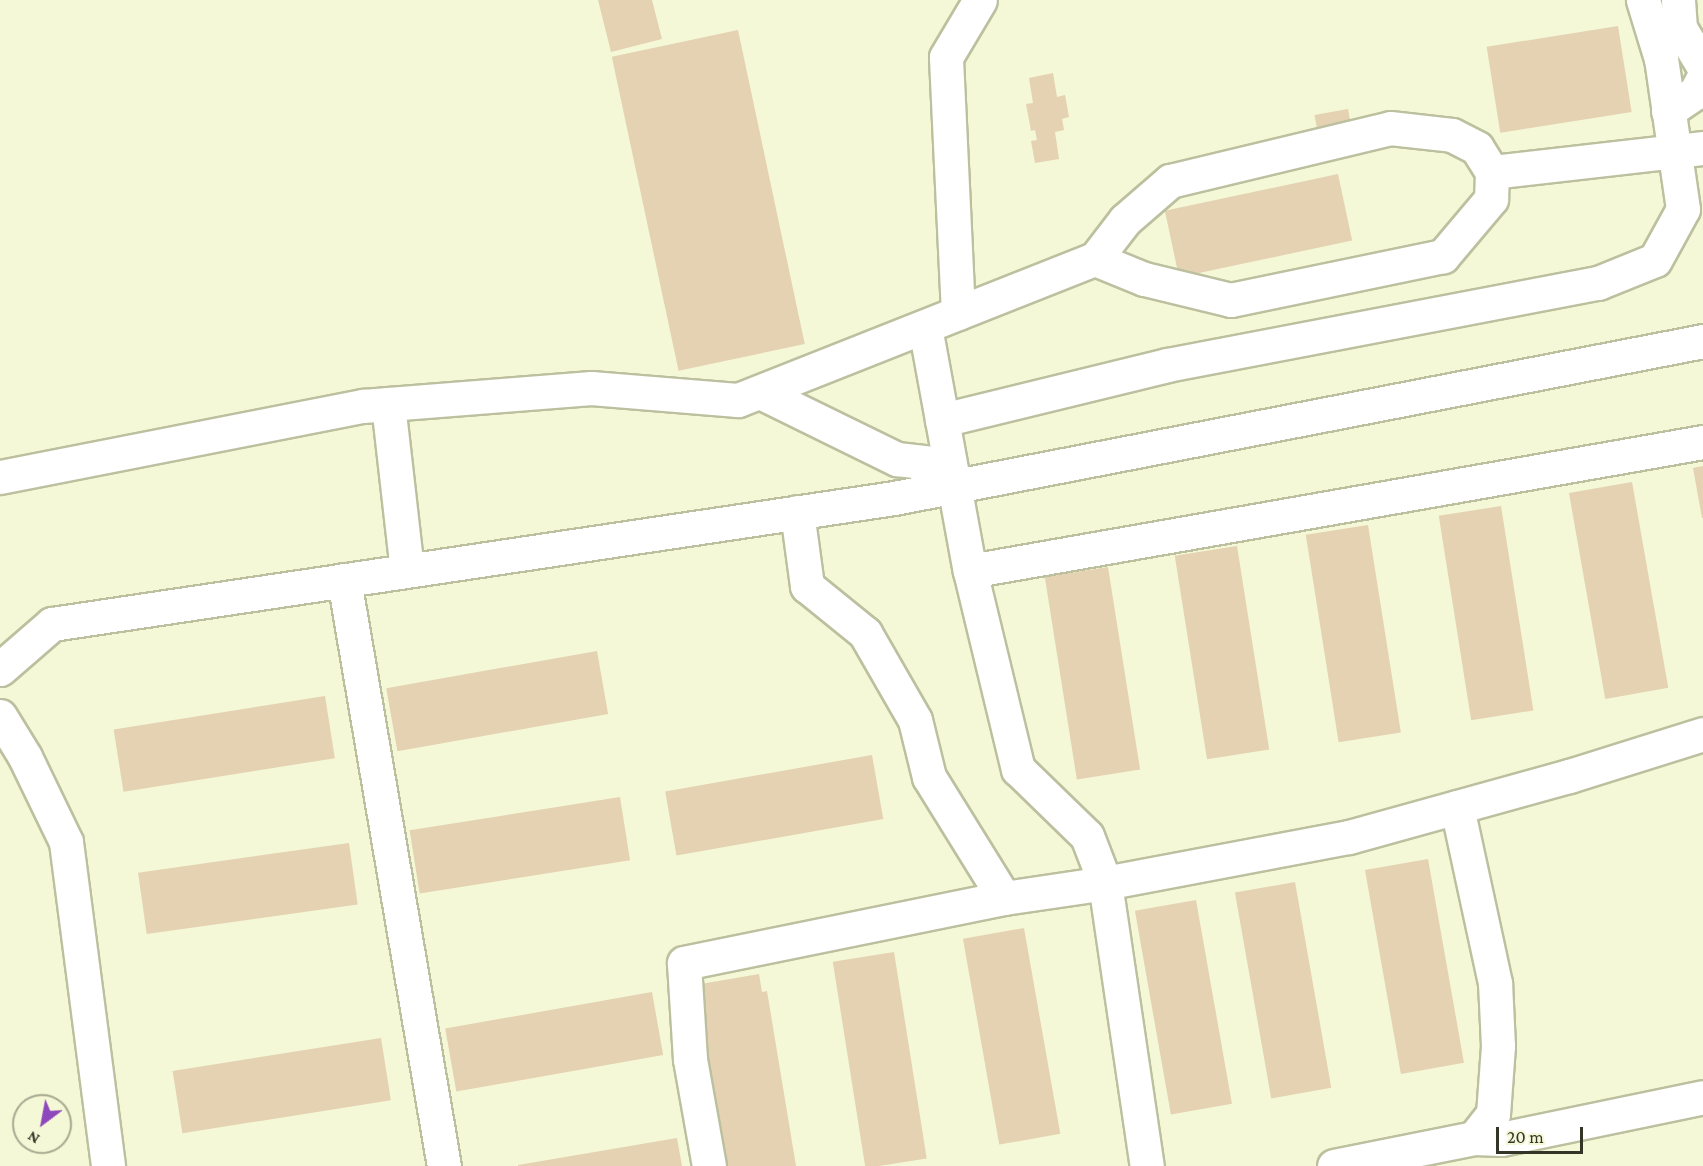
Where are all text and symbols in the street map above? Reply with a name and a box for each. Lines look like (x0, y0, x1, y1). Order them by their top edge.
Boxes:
north arrow (12, 1094, 72, 1154)
scale bar (1499, 1115, 1586, 1153)
text: 20 m (1507, 1127, 1544, 1147)
text: N (24, 1128, 42, 1148)

